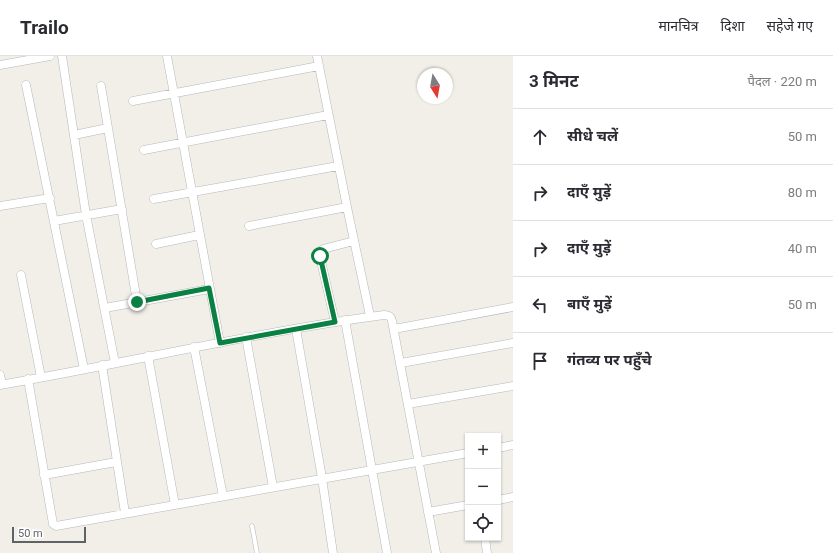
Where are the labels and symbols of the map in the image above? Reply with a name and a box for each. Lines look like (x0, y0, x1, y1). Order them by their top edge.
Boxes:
north arrow (417, 68, 453, 104)
route start (311, 247, 329, 265)
route end (128, 293, 146, 311)
scale bar (12, 525, 86, 544)

